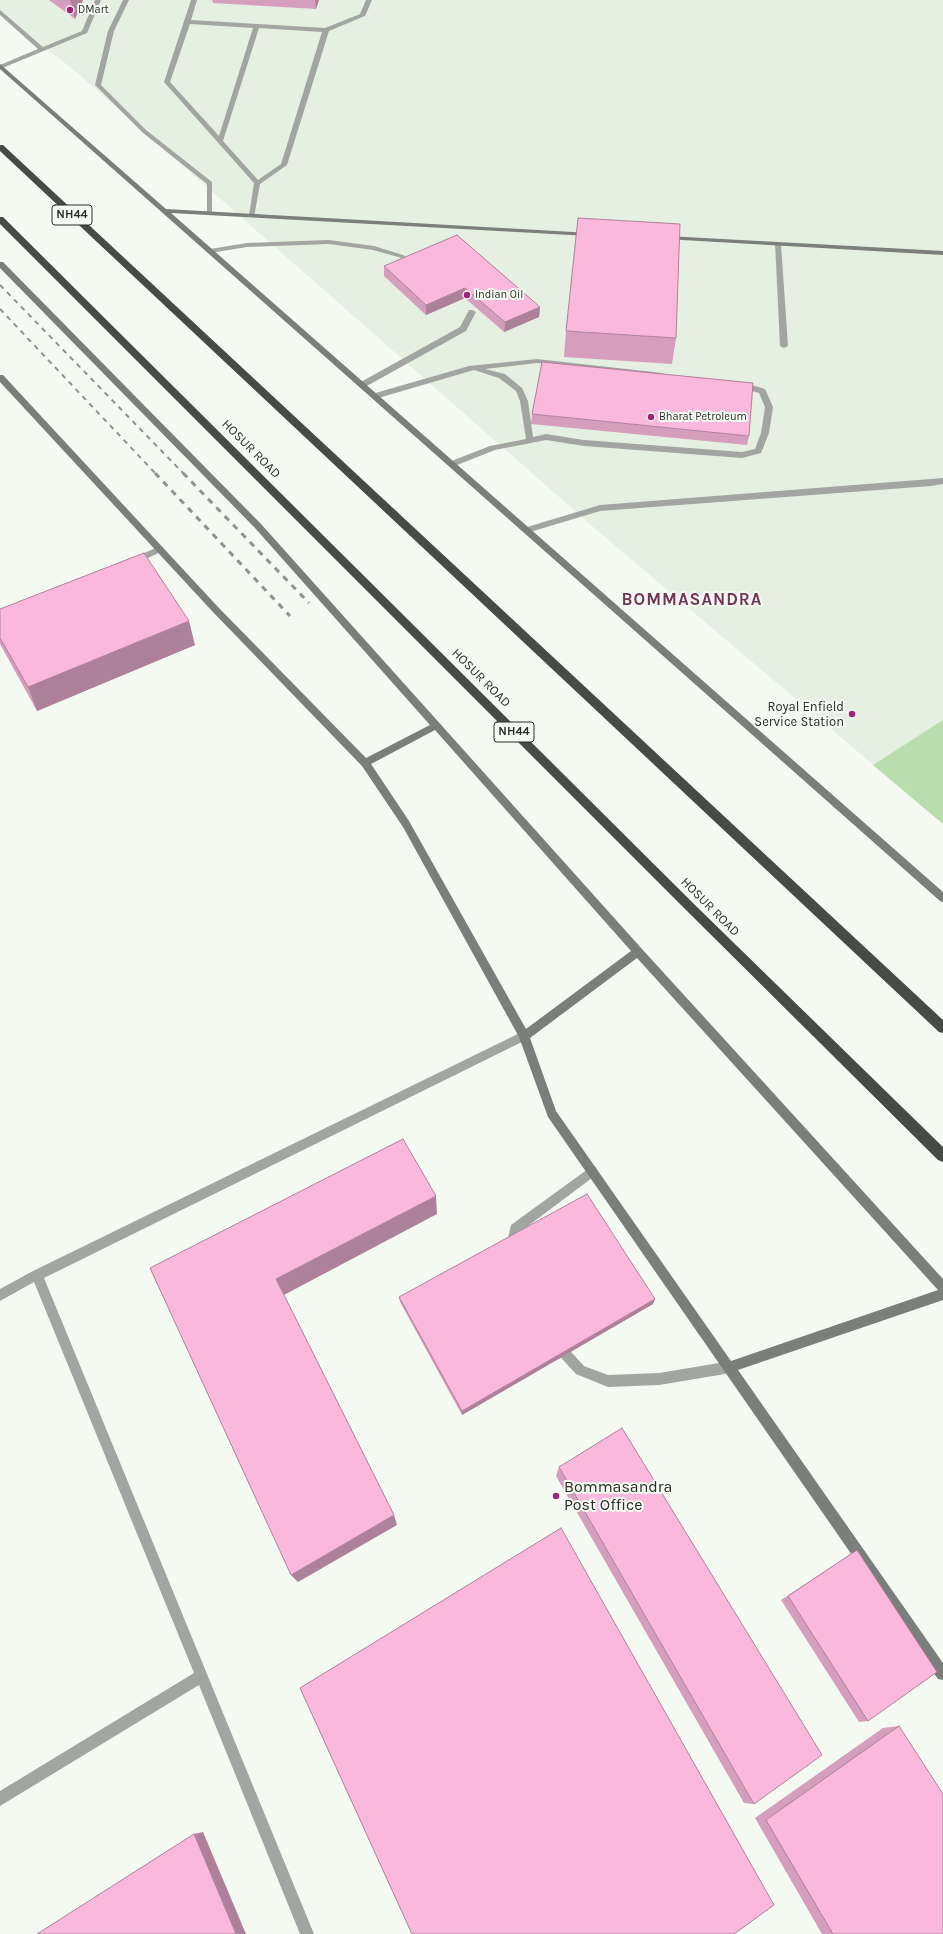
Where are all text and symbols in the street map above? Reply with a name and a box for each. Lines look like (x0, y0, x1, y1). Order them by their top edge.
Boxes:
place label: DMart (78, 3, 109, 17)
marker: DMart (65, 5, 75, 15)
road number: NH44 (52, 205, 92, 225)
place label: Indian Oil (475, 288, 523, 302)
marker: Indian Oil (462, 290, 472, 300)
place label: Bharat Petroleum (659, 410, 747, 424)
marker: Bharat Petroleum (646, 412, 656, 422)
street label: HOSUR ROAD (218, 416, 284, 482)
district label: BOMMASANDRA (622, 590, 762, 610)
street label: HOSUR ROAD (448, 645, 514, 711)
place label: Royal Enfield Service Station (754, 699, 844, 730)
marker: Royal Enfield Service Station (847, 709, 857, 719)
road number: NH44 (494, 722, 534, 742)
street label: HOSUR ROAD (677, 874, 743, 940)
place label: Bommasandra Post Office (564, 1477, 672, 1515)
marker: Bommasandra Post Office (551, 1491, 561, 1501)

